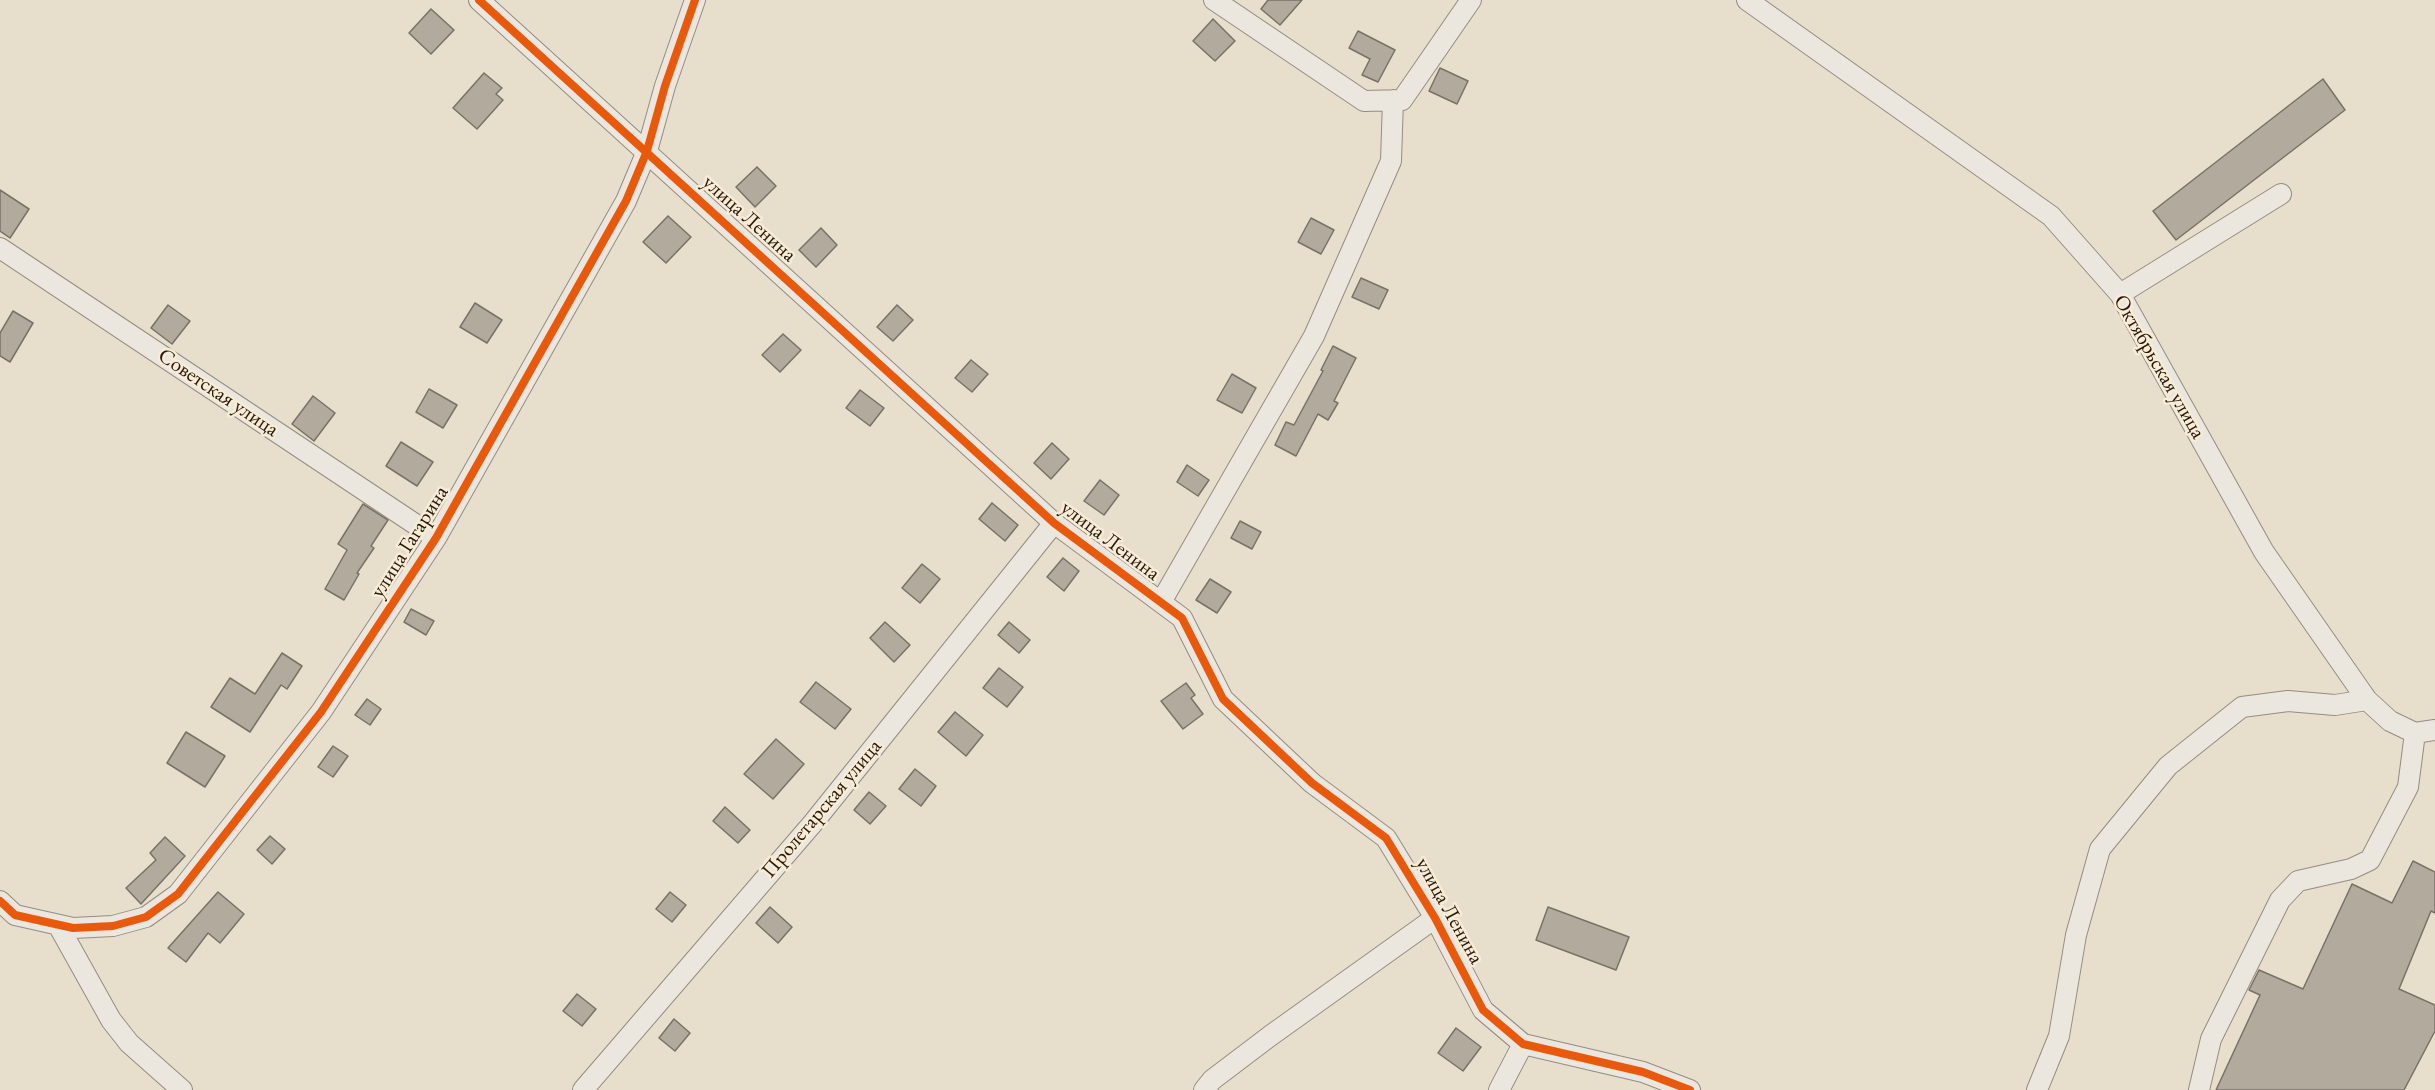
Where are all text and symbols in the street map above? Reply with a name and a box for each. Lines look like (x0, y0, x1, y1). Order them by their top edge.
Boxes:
street label: улица Ленина (697, 170, 801, 268)
street label: Октябрьская улица (2108, 291, 2210, 443)
street label: Советская улица (153, 343, 283, 443)
street label: улица Гагарина (366, 481, 454, 603)
street label: улица Ленина (1055, 496, 1165, 586)
street label: Пролетарская улица (757, 735, 887, 883)
street label: улица Ленина (1409, 853, 1489, 969)

